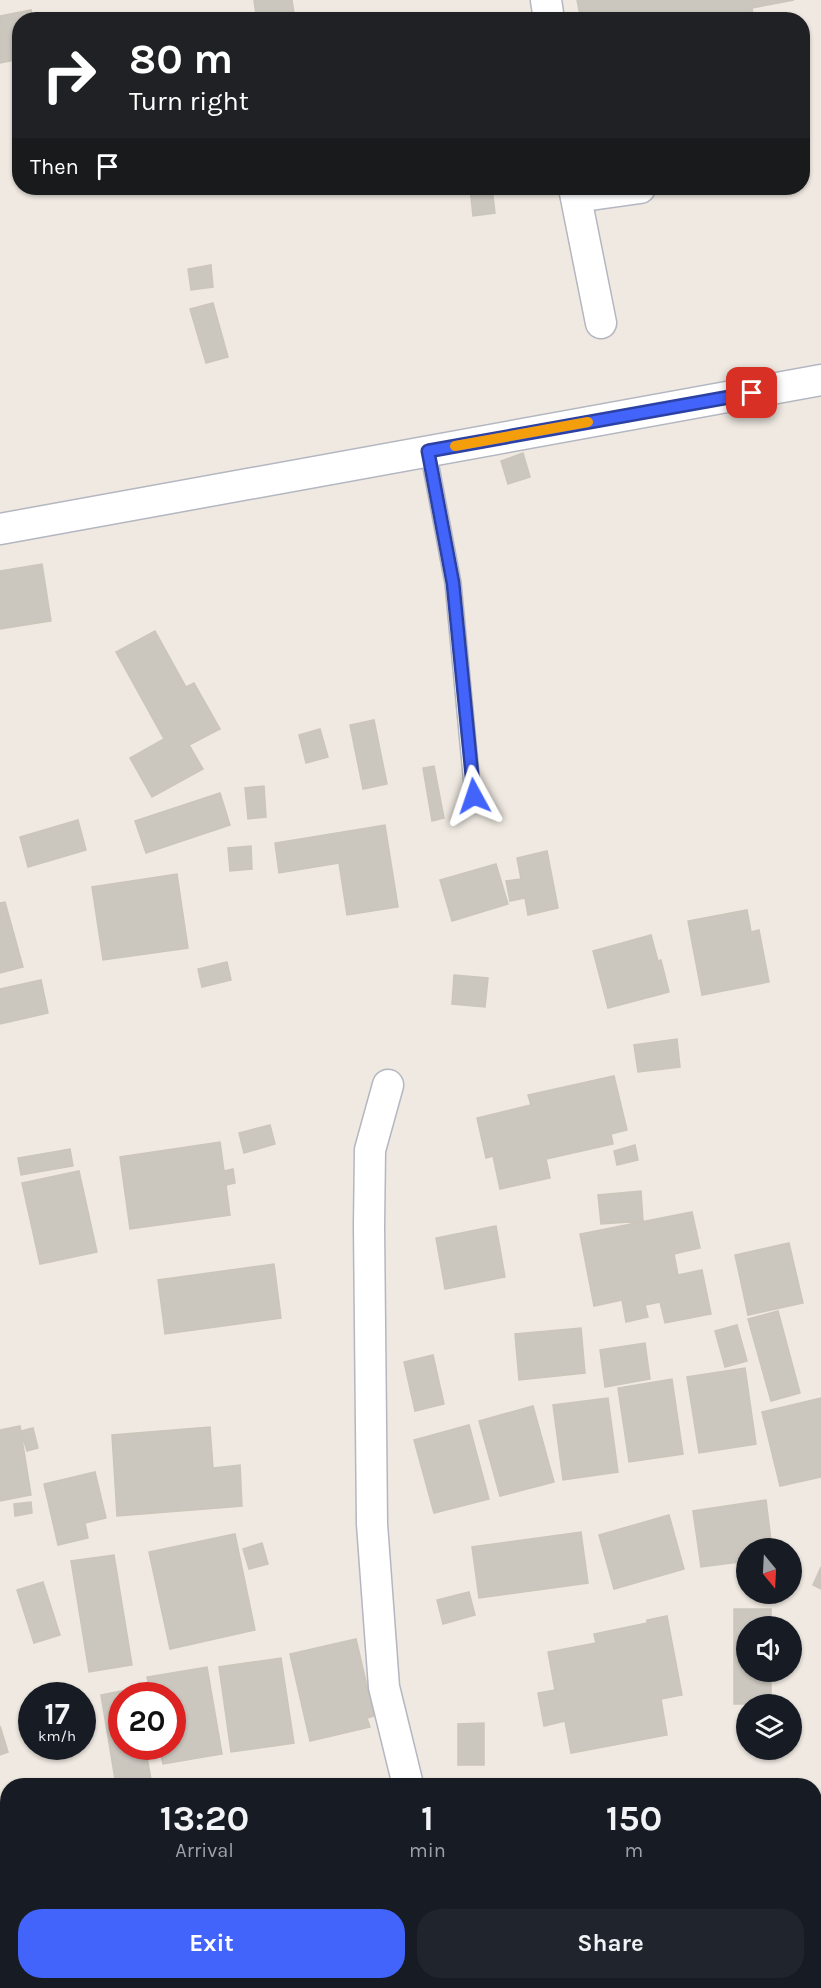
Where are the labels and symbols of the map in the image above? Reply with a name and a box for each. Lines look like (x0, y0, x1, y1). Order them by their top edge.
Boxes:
pin (726, 367, 777, 418)
position arrow (442, 764, 506, 828)
north arrow (736, 1538, 802, 1604)
speed limit sign: 20 (108, 1682, 186, 1760)

